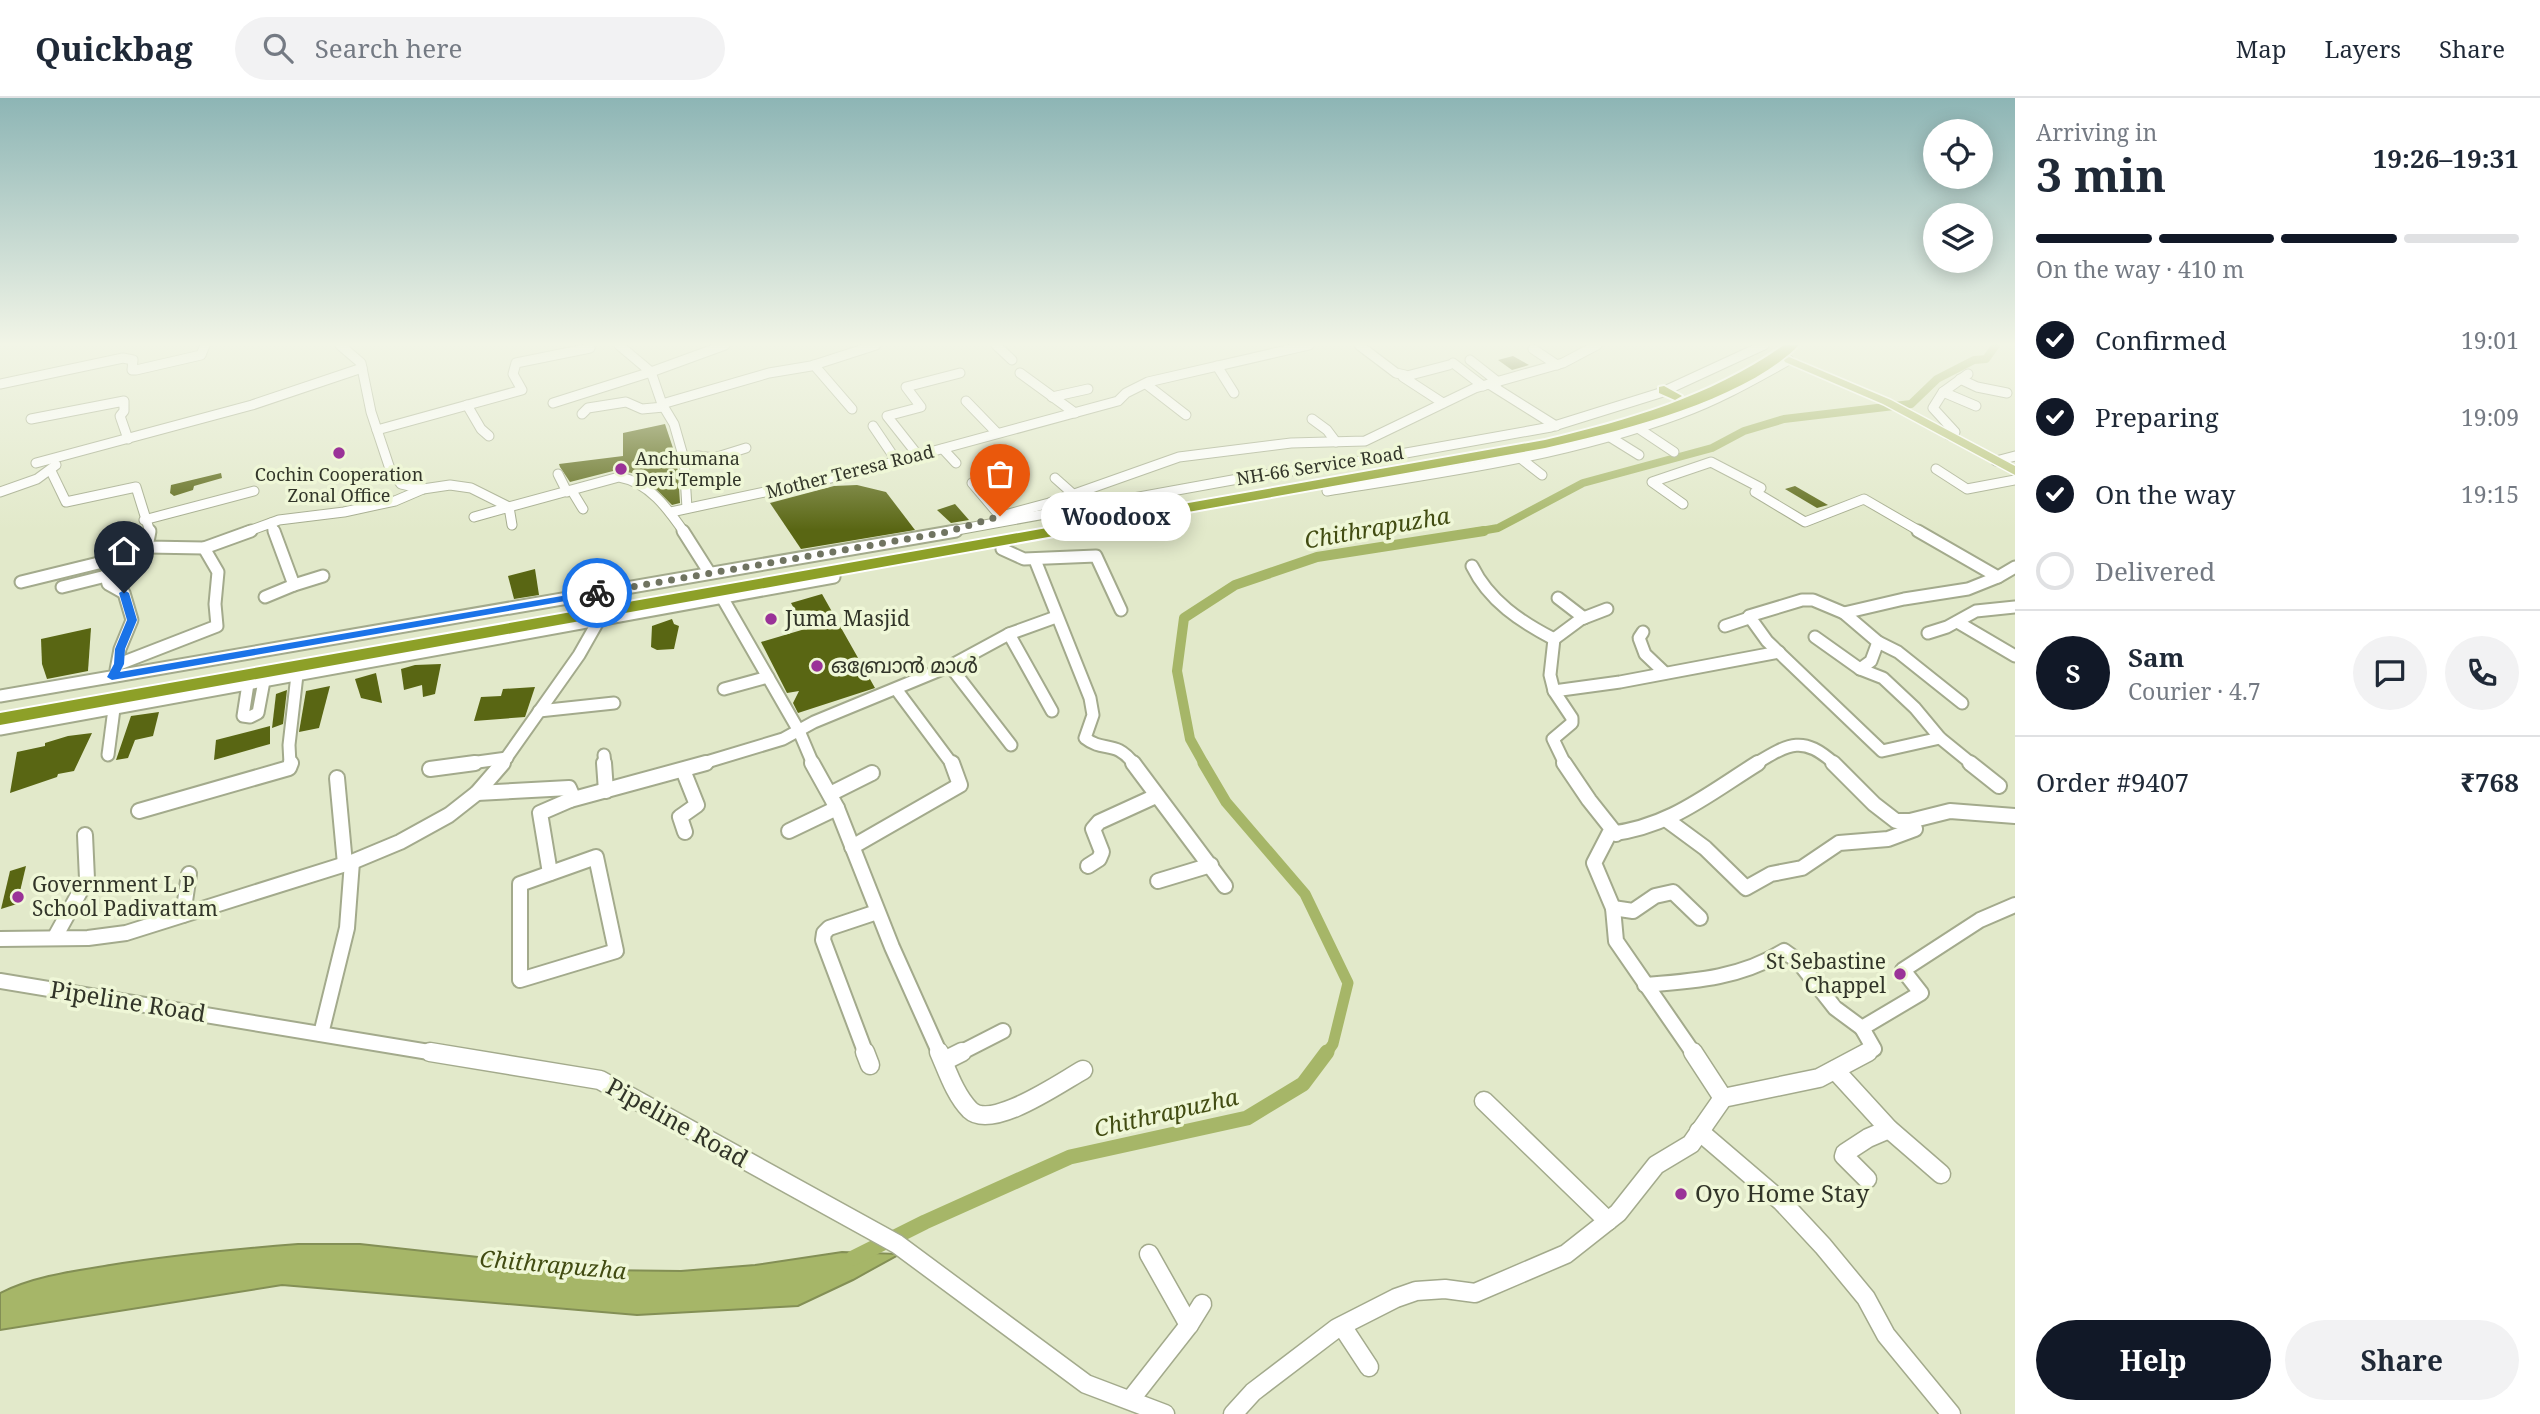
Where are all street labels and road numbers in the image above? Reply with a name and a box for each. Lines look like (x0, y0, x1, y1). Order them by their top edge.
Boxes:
street label: Mother Teresa Road (763, 439, 936, 503)
street label: NH-66 Service Road (1234, 440, 1405, 490)
street label: Pipeline Road (48, 972, 209, 1029)
street label: Pipeline Road (601, 1069, 755, 1174)

